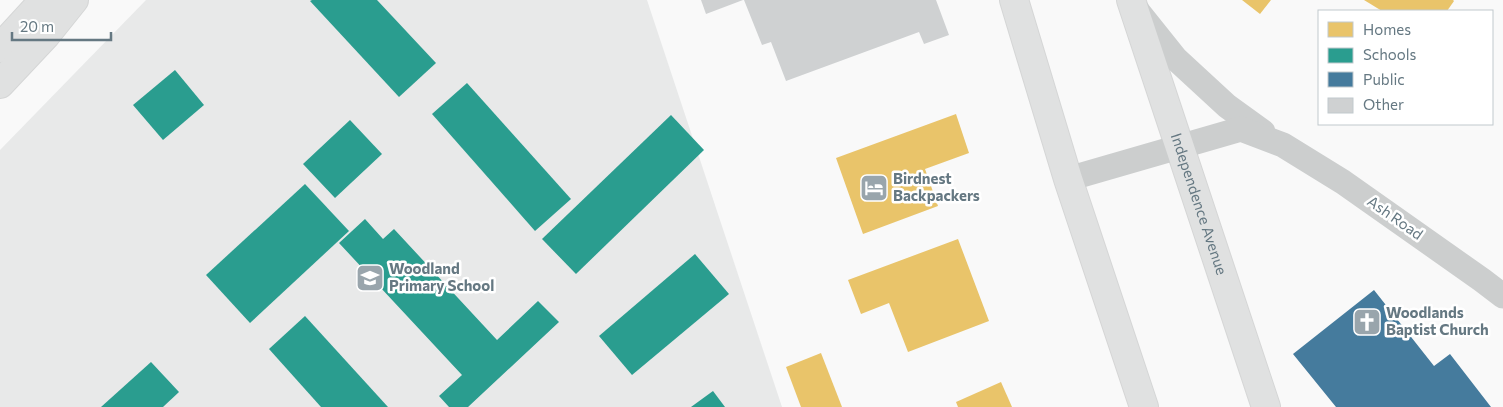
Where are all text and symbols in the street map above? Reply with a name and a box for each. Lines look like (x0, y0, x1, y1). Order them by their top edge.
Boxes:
scale bar (12, 10, 111, 42)
legend (1318, 10, 1493, 125)
text: 20 m (20, 17, 54, 35)
text: Homes (1363, 20, 1411, 38)
text: Schools (1363, 45, 1417, 63)
text: Public (1363, 70, 1405, 88)
text: Other (1363, 95, 1404, 113)
street label: Independence Avenue (1168, 131, 1232, 277)
place label: Birdnest Backpackers (893, 169, 980, 204)
hotel icon: Birdnest Backpackers (859, 173, 889, 203)
street label: Ash Road (1364, 192, 1427, 243)
place label: Woodland Primary School (389, 259, 494, 294)
school or university icon: Woodland Primary School (355, 263, 385, 293)
place label: Woodlands Baptist Church (1386, 303, 1489, 338)
church icon: Woodlands Baptist Church (1352, 307, 1382, 337)

